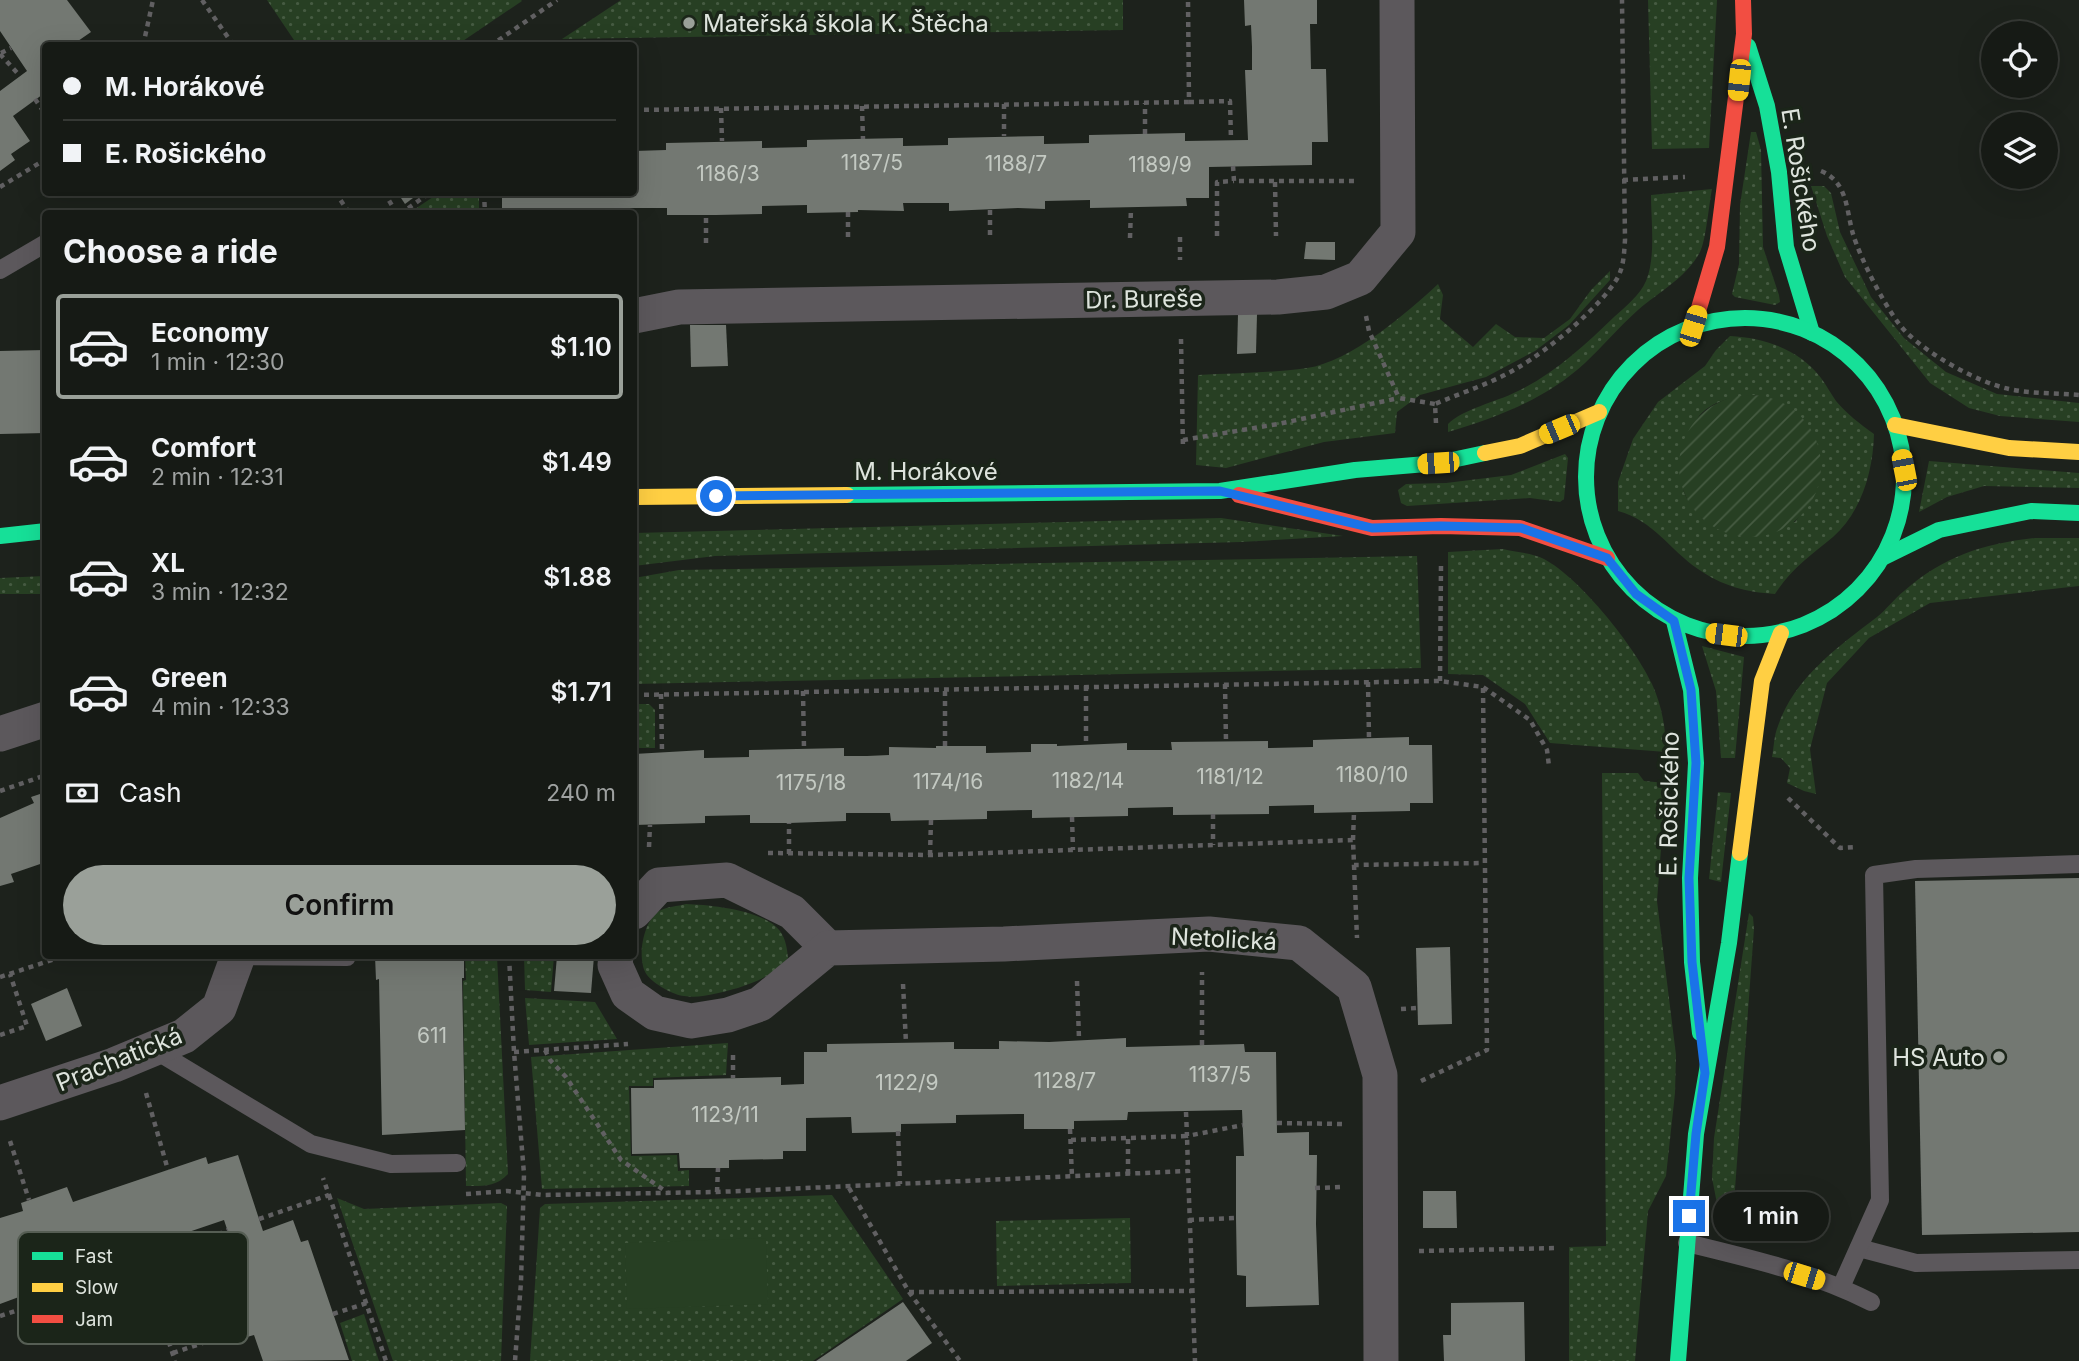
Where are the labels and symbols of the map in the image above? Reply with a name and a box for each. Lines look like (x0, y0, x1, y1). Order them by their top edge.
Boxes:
place label: Mateřská škola K. Štěcha (703, 8, 989, 38)
marker: Mateřská škola K. Štěcha (681, 15, 697, 31)
car (1727, 58, 1752, 102)
street label: E. Rošického (1775, 106, 1827, 254)
house number: 1187/5 (841, 150, 903, 175)
house number: 1188/7 (985, 151, 1047, 176)
house number: 1189/9 (1128, 152, 1192, 177)
house number: 1186/3 (696, 161, 760, 186)
street label: Dr. Bureše (1085, 283, 1203, 315)
car (1677, 303, 1710, 349)
car (1536, 411, 1583, 447)
car (1890, 447, 1919, 493)
car (1417, 451, 1460, 475)
street label: M. Horákové (854, 457, 998, 486)
route start (700, 480, 732, 512)
car (1704, 622, 1749, 648)
street label: E. Rošického (1653, 731, 1685, 877)
house number: 1180/10 (1336, 762, 1408, 787)
house number: 1181/12 (1196, 764, 1264, 789)
house number: 1182/14 (1052, 768, 1124, 793)
house number: 1174/16 (913, 769, 983, 794)
house number: 1175/18 (776, 770, 846, 795)
street label: Netolická (1170, 922, 1278, 956)
street label: Prachatická (52, 1021, 186, 1097)
house number: 611 (417, 1023, 447, 1048)
place label: HS Auto (1892, 1043, 1985, 1072)
marker: HS Auto (1991, 1049, 2007, 1065)
house number: 1137/5 (1189, 1062, 1251, 1087)
house number: 1128/7 (1034, 1068, 1096, 1093)
house number: 1122/9 (875, 1070, 939, 1095)
house number: 1123/11 (691, 1102, 759, 1127)
callout: 1 min (1714, 1192, 1829, 1240)
route end (1673, 1200, 1705, 1232)
legend (18, 1232, 248, 1344)
text: Fast (75, 1245, 113, 1268)
car (1781, 1260, 1828, 1292)
text: Slow (75, 1276, 118, 1299)
text: Jam (75, 1308, 113, 1331)

